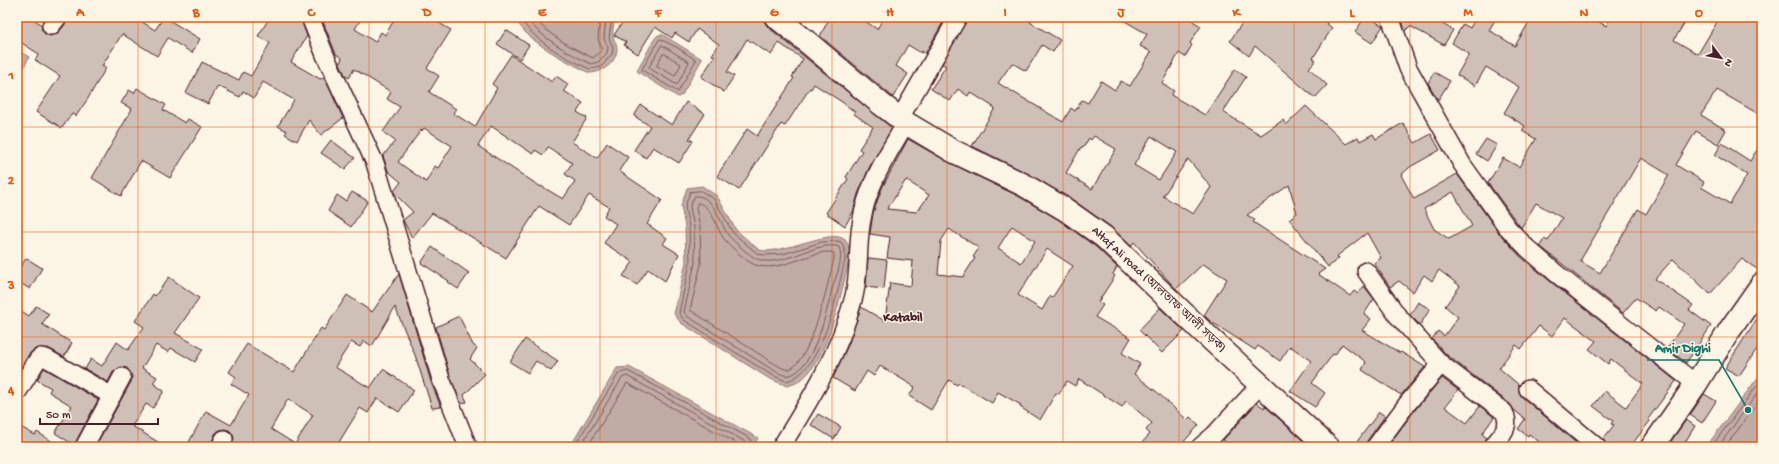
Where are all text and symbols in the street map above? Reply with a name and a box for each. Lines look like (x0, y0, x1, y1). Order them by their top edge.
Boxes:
text: A (75, 6, 85, 21)
text: B (192, 6, 201, 21)
text: C (306, 6, 316, 21)
text: D (422, 6, 432, 21)
text: E (538, 6, 547, 21)
text: F (654, 6, 663, 21)
text: G (770, 6, 779, 21)
text: H (886, 6, 894, 21)
text: I (1003, 6, 1007, 21)
text: J (1117, 6, 1126, 21)
text: K (1231, 6, 1241, 21)
text: L (1350, 6, 1356, 21)
text: M (1463, 6, 1473, 21)
text: N (1580, 6, 1589, 21)
text: O (1695, 6, 1703, 21)
north arrow (1701, 38, 1741, 78)
text: N (1721, 56, 1735, 68)
text: 1 (7, 69, 14, 84)
text: 2 (8, 174, 15, 189)
street label: Altaf Ali road (আলতাফ আলী সড়ক) (1088, 222, 1230, 356)
text: 3 (7, 279, 15, 294)
district label: Katabil (882, 311, 923, 326)
callout: Amir Dighi (1647, 335, 1719, 360)
text: Amir Dighi (1654, 342, 1711, 357)
text: 4 (7, 384, 15, 399)
scale bar (40, 400, 158, 426)
text: 50 m (46, 409, 71, 423)

